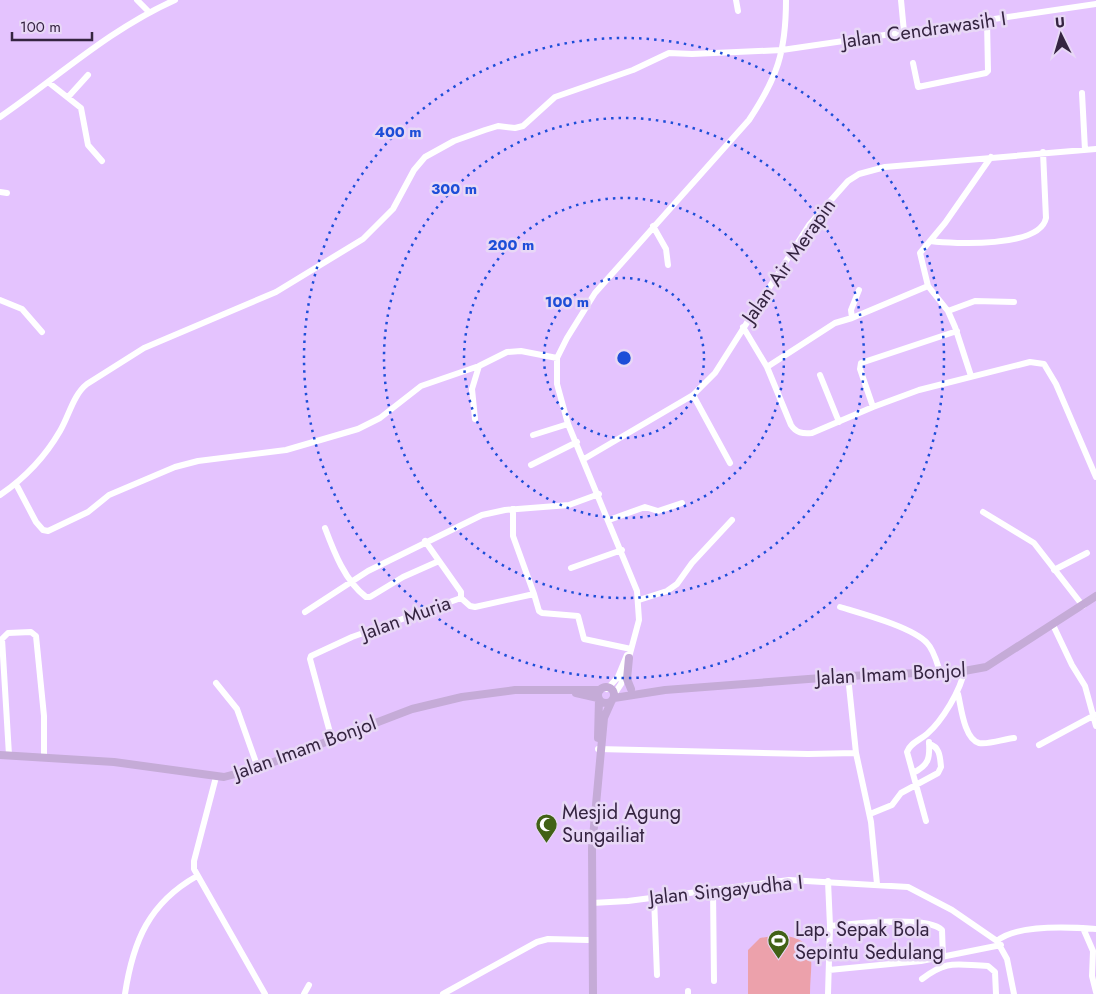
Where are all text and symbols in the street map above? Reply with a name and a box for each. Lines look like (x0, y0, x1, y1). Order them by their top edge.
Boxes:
street label: Jalan Cendrawasih I (837, 4, 1008, 56)
scale bar (12, 10, 92, 42)
north arrow (1036, 10, 1086, 60)
text: U (1054, 12, 1066, 32)
text: 100 m (20, 16, 61, 38)
text: 400 m (374, 121, 422, 143)
text: 300 m (431, 178, 477, 200)
street label: Jalan Air Merapin (733, 193, 843, 332)
text: 200 m (488, 234, 534, 256)
text: 100 m (545, 291, 589, 313)
centre of rings (615, 349, 633, 367)
street label: Jalan Muria (354, 588, 455, 649)
street label: Jalan Imam Bonjol (812, 656, 967, 693)
street label: Jalan Imam Bonjol (227, 709, 380, 788)
place label: Mesjid Agung Sungailiat (562, 798, 681, 850)
mosque icon: Mesjid Agung Sungailiat (534, 812, 558, 843)
street label: Jalan Singayudha I (645, 868, 804, 913)
place label: Lap. Sepak Bola Sepintu Sedulang (795, 915, 944, 967)
sports icon: Lap. Sepak Bola Sepintu Sedulang (767, 929, 791, 960)

